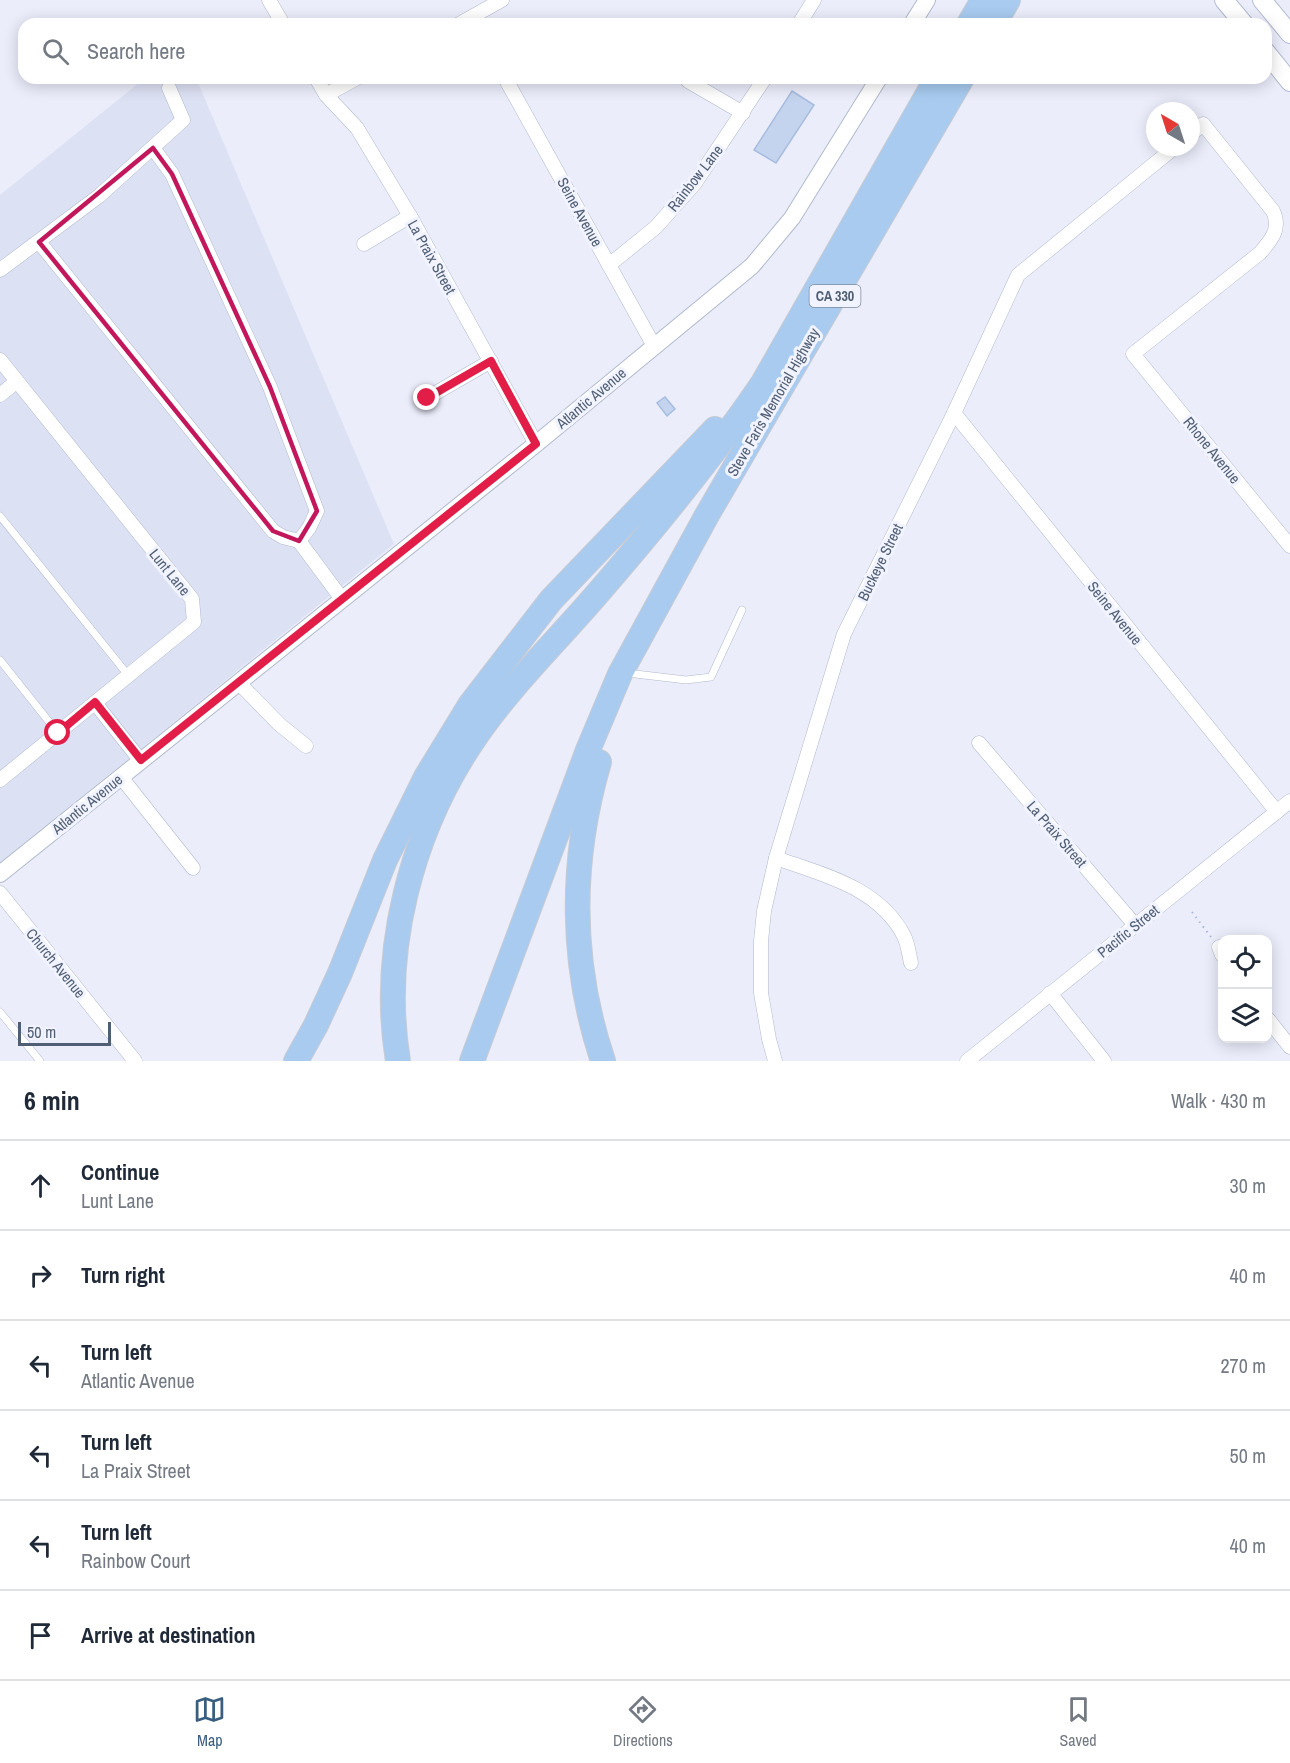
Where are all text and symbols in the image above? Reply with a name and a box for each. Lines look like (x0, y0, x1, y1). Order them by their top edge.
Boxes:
search box (18, 18, 1272, 84)
icon: search (39, 35, 72, 68)
text: Search here (87, 36, 185, 66)
north arrow (1146, 102, 1200, 156)
street label: Rainbow Lane (662, 140, 728, 216)
street label: Seine Avenue (552, 173, 608, 251)
street label: La Praix Street (403, 216, 461, 298)
road number: CA 330 (810, 285, 860, 307)
street label: Steve Faris Memorial Highway (722, 323, 825, 480)
street label: Atlantic Avenue (551, 362, 631, 434)
route end (413, 384, 439, 410)
street label: Rhone Avenue (1179, 412, 1246, 488)
street label: Buckeye Street (852, 519, 908, 604)
street label: Lunt Lane (145, 544, 195, 600)
street label: Seine Avenue (1083, 577, 1147, 649)
route start (44, 719, 70, 745)
street label: Atlantic Avenue (46, 769, 127, 840)
street label: La Praix Street (1022, 796, 1092, 872)
street label: Pacific Street (1093, 899, 1164, 962)
street label: Church Avenue (21, 924, 91, 1002)
map controls (1218, 935, 1272, 1043)
button: locate (1218, 935, 1272, 989)
button: layers (1218, 989, 1272, 1043)
scale bar (18, 1019, 111, 1046)
text: 50 m (27, 1021, 56, 1043)
text: 6 min (24, 1083, 80, 1118)
text: Walk · 430 m (1171, 1087, 1266, 1114)
text: Continue (81, 1157, 159, 1187)
icon: ahead (24, 1169, 57, 1202)
text: 30 m (1230, 1172, 1266, 1199)
text: Lunt Lane (81, 1187, 154, 1214)
icon: right (24, 1259, 57, 1292)
text: Turn right (81, 1260, 165, 1290)
text: 40 m (1230, 1262, 1266, 1289)
text: Turn left (81, 1337, 152, 1367)
icon: left (24, 1349, 57, 1382)
text: 270 m (1220, 1352, 1266, 1379)
text: Atlantic Avenue (81, 1367, 195, 1394)
text: Turn left (81, 1427, 152, 1457)
icon: left (24, 1439, 57, 1472)
text: 50 m (1230, 1442, 1266, 1469)
text: La Praix Street (81, 1457, 190, 1484)
text: Turn left (81, 1517, 152, 1547)
icon: left (24, 1529, 57, 1562)
text: 40 m (1230, 1532, 1266, 1559)
text: Rainbow Court (81, 1547, 190, 1574)
icon: arrive (24, 1619, 57, 1652)
text: Arrive at destination (81, 1620, 255, 1650)
tab: Map (193, 1693, 226, 1751)
tab: Directions (613, 1693, 673, 1751)
tab: Saved (1059, 1693, 1097, 1751)

